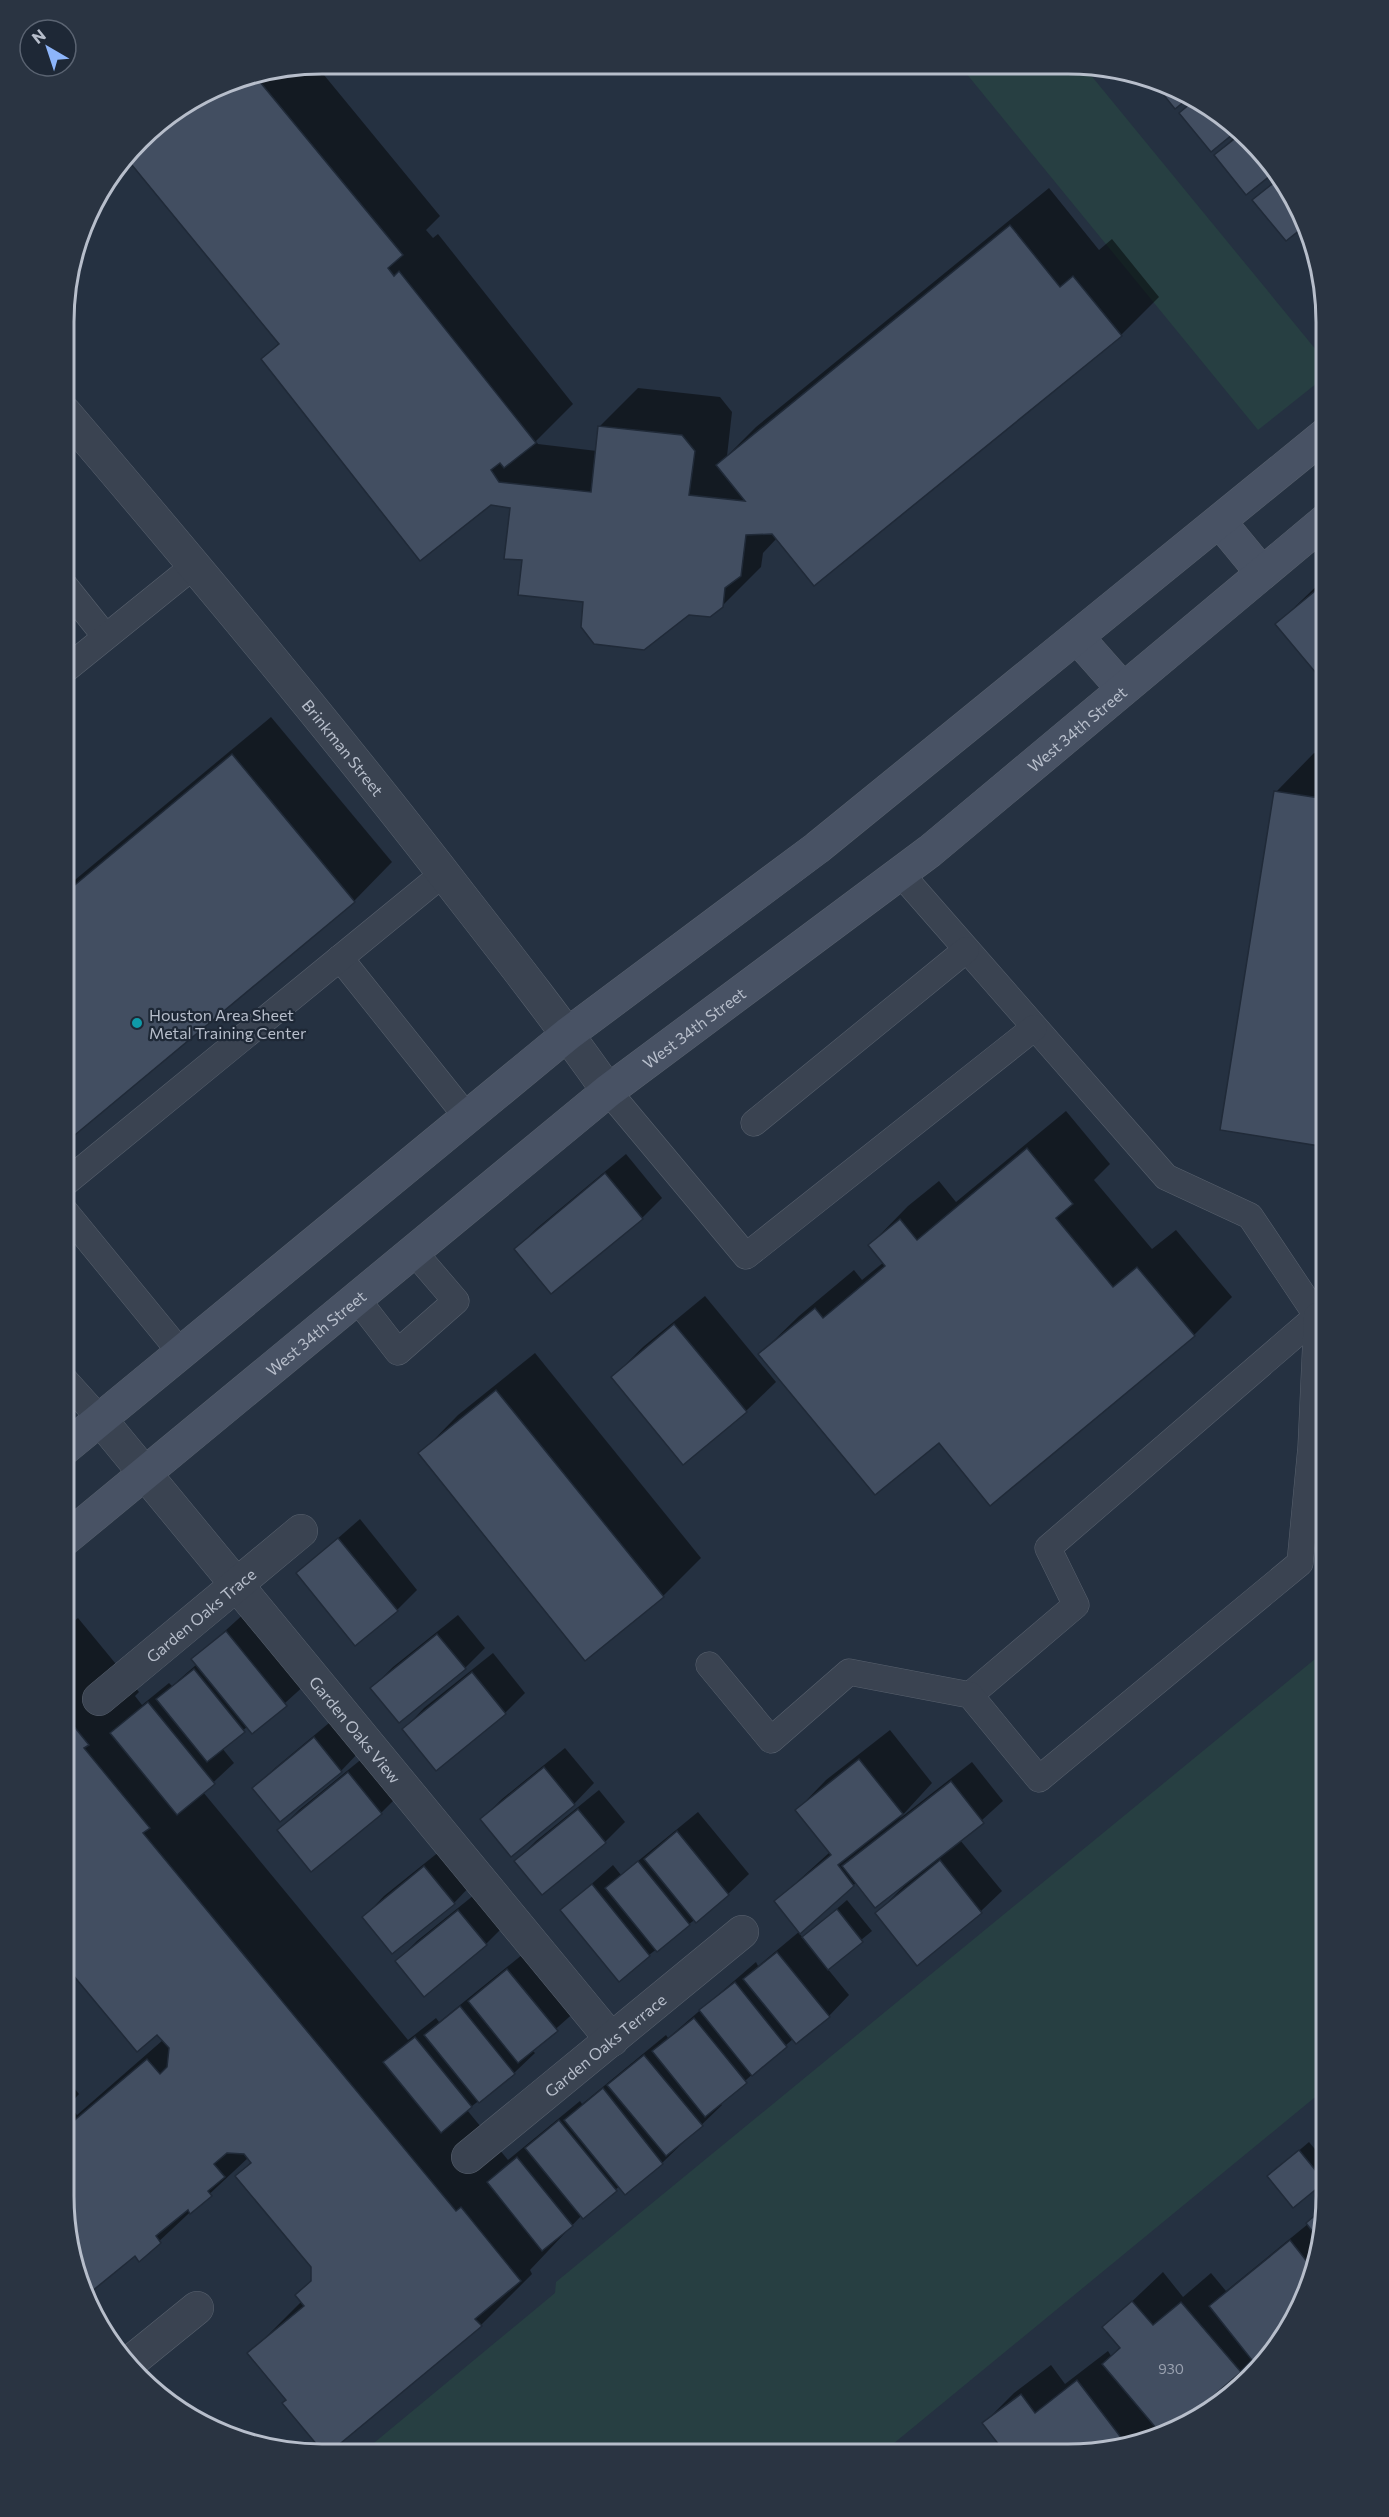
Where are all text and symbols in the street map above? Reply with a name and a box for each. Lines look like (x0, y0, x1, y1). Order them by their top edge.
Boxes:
north arrow (18, 18, 78, 78)
text: N (28, 25, 49, 47)
street label: West 34th Street (1023, 681, 1130, 775)
street label: Brinkman Street (299, 695, 388, 800)
street label: West 34th Street (638, 983, 749, 1072)
place label: Houston Area Sheet Metal Training Center (149, 1005, 307, 1042)
marker: Houston Area Sheet Metal Training Center (130, 1016, 144, 1030)
street label: West 34th Street (262, 1286, 369, 1379)
street label: Garden Oaks Trace (142, 1564, 259, 1666)
street label: Garden Oaks View (306, 1672, 405, 1787)
street label: Garden Oaks Terrace (540, 1989, 669, 2100)
house number: 930 (1158, 2360, 1184, 2377)

